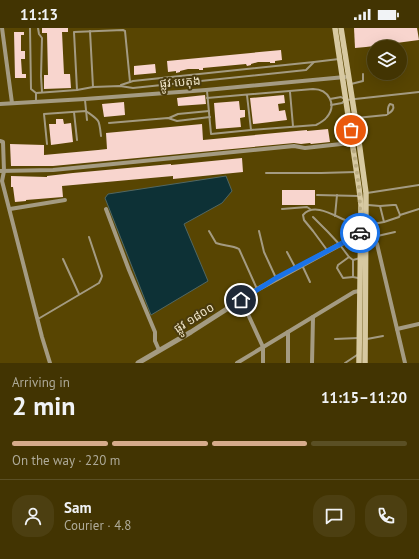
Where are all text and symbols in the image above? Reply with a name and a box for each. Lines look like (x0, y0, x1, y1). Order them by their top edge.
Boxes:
text: 11:13 (20, 5, 58, 24)
map controls (367, 40, 407, 80)
button: layers (367, 40, 407, 80)
street label: ផ្លូវ បេតុង (159, 73, 201, 94)
pin (334, 113, 368, 147)
icon: bag (340, 119, 362, 141)
courier (340, 213, 380, 253)
icon: car (349, 222, 371, 244)
pin (224, 283, 258, 317)
icon: home (230, 289, 252, 311)
street label: ផ្លូវ ១៨០០ (171, 299, 219, 339)
text: Arriving in (12, 374, 70, 391)
text: 11:15–11:20 (321, 388, 407, 407)
text: 2 min (12, 389, 75, 422)
text: On the way · 220 m (12, 452, 120, 469)
button: person (12, 495, 54, 537)
button: chat (313, 495, 355, 537)
button: phone (365, 495, 407, 537)
text: Sam (64, 498, 91, 517)
text: Courier · 4.8 (64, 517, 131, 534)

